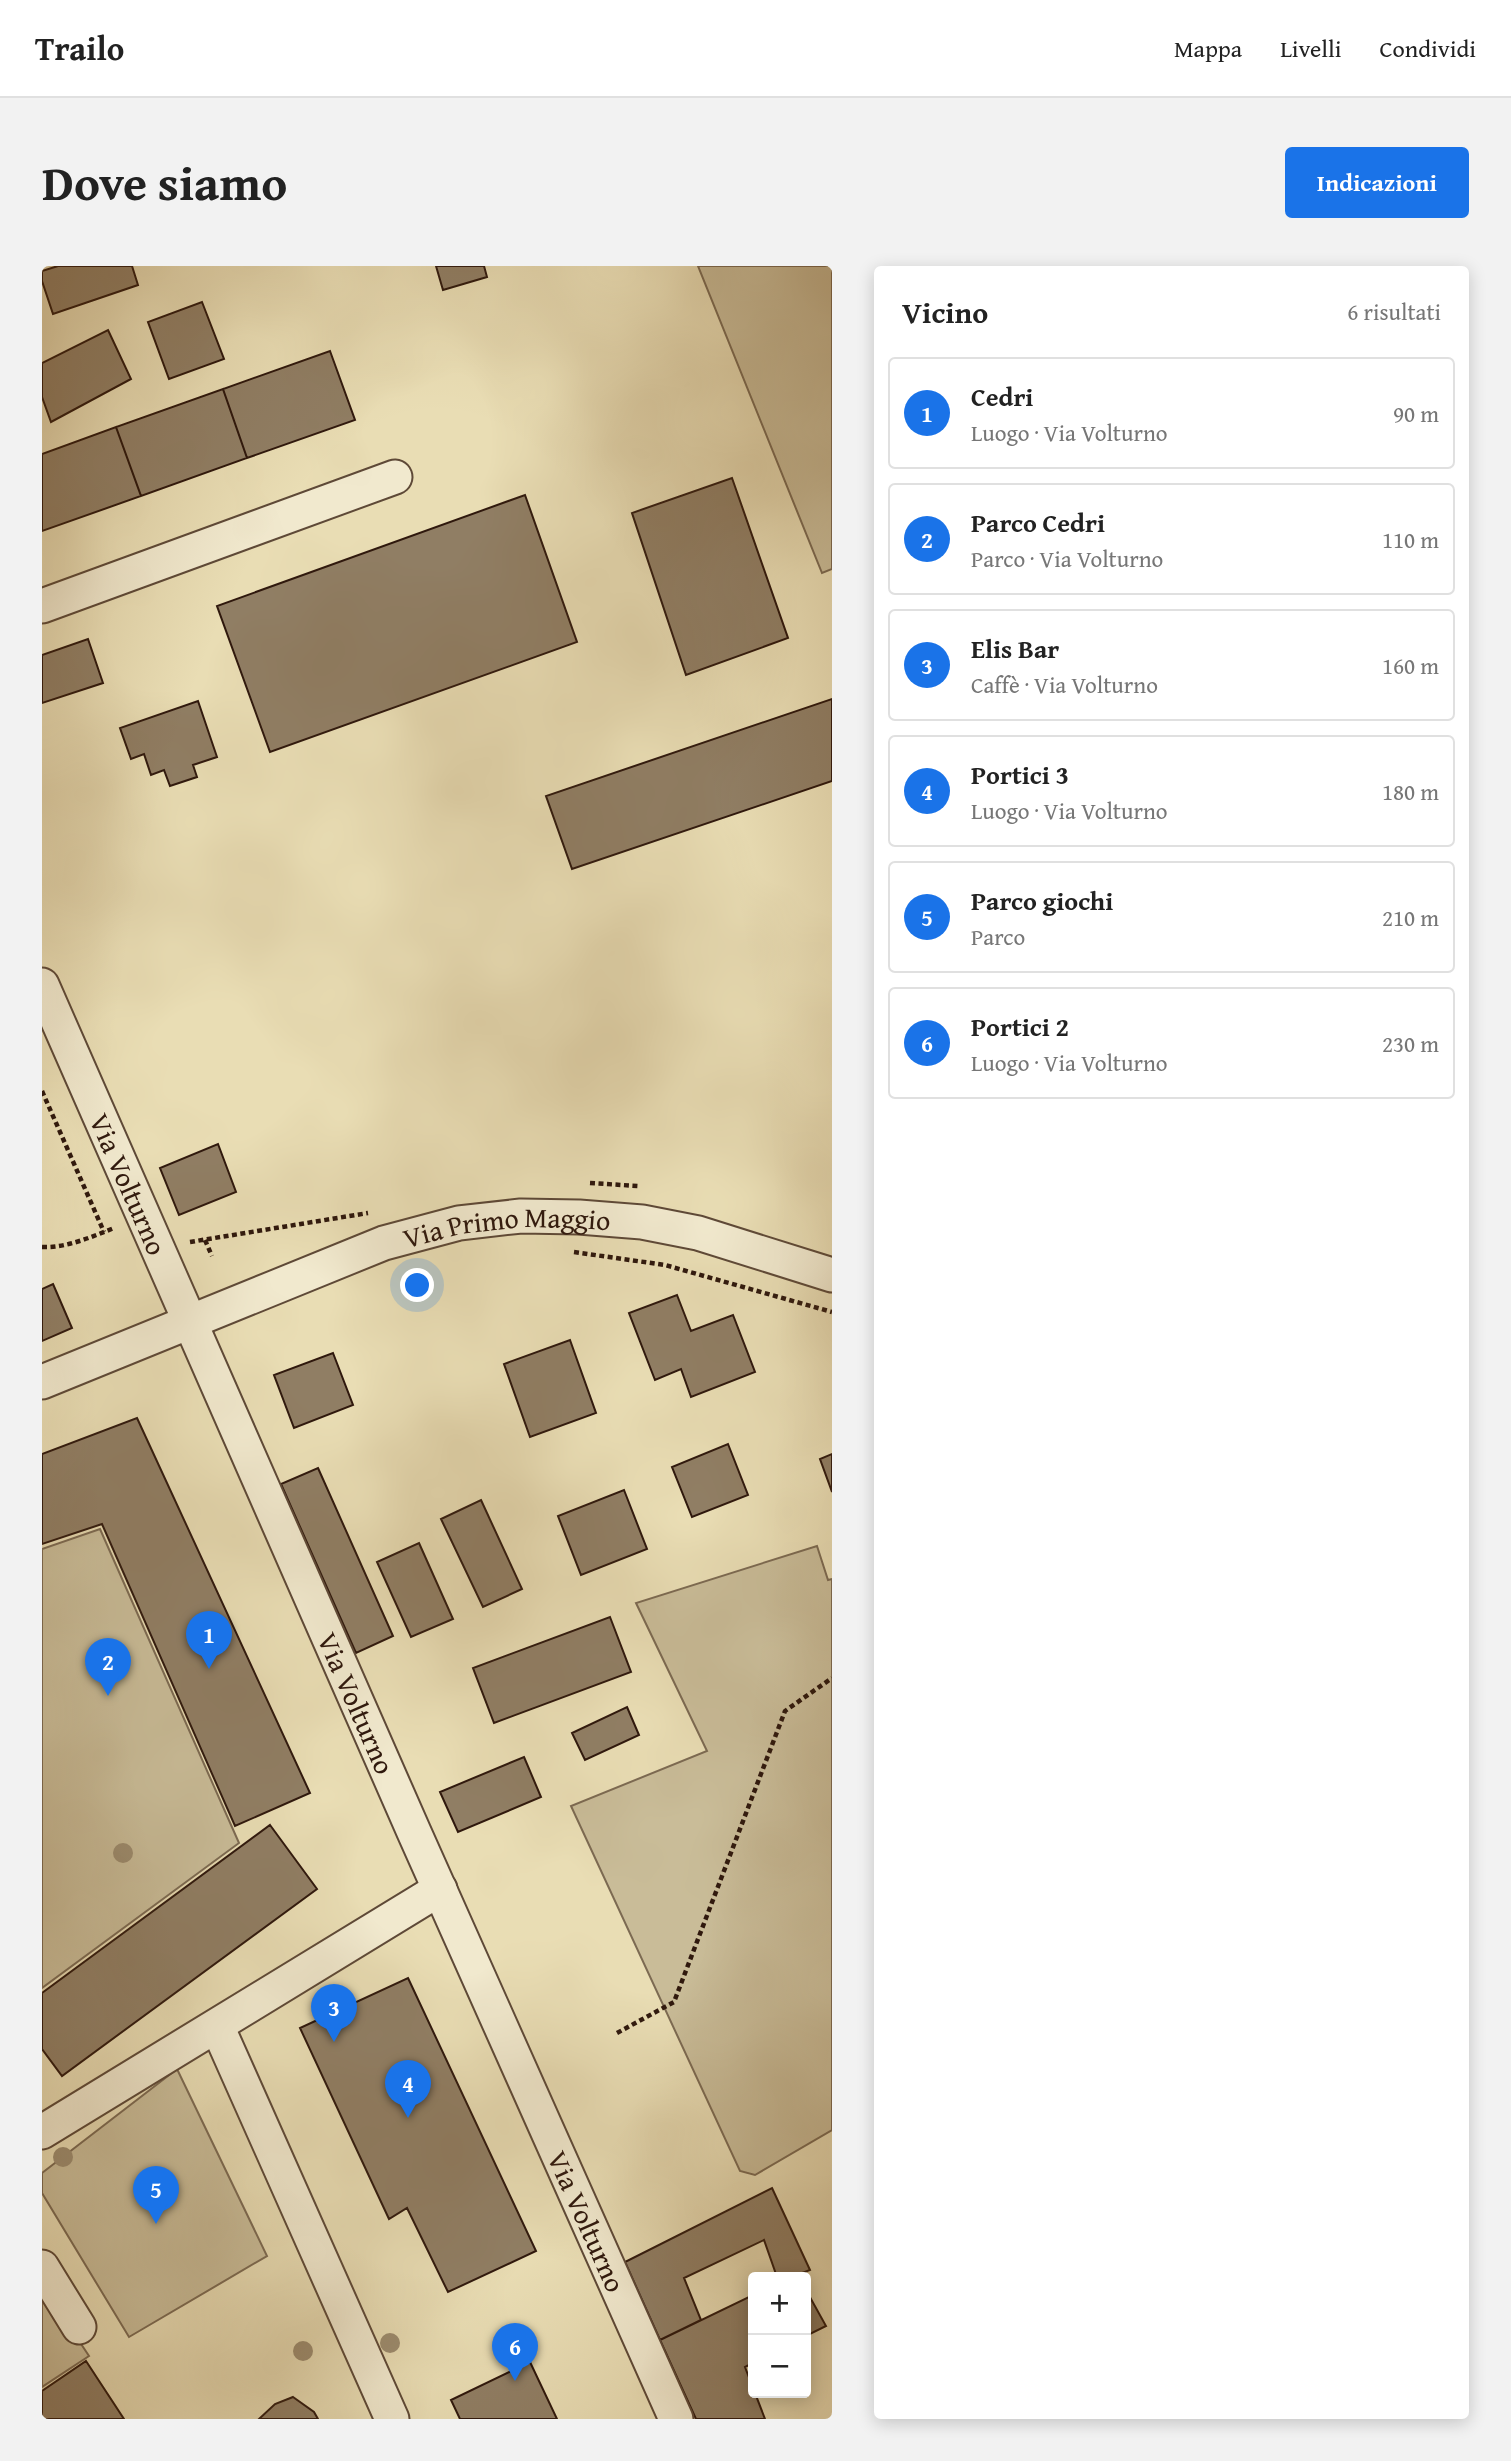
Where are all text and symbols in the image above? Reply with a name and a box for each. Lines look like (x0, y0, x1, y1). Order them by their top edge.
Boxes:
text: Trailo (35, 24, 124, 72)
text: Mappa (1174, 31, 1242, 66)
text: Livelli (1280, 31, 1341, 66)
text: Condividi (1379, 31, 1476, 66)
text: Dove siamo (42, 146, 287, 218)
button: Indicazioni (1285, 147, 1469, 218)
text: Vicino (902, 290, 988, 334)
text: 6 risultati (1347, 295, 1441, 328)
text: Cedri (971, 377, 1033, 416)
text: 1 (921, 397, 933, 430)
text: 90 m (1393, 397, 1439, 430)
text: Luogo · Via Volturno (971, 416, 1168, 449)
text: Parco Cedri (971, 503, 1105, 542)
text: 2 (921, 523, 933, 556)
text: 110 m (1382, 523, 1439, 556)
text: Parco · Via Volturno (971, 542, 1163, 575)
text: Elis Bar (971, 629, 1059, 668)
text: 3 (921, 649, 933, 682)
text: 160 m (1382, 649, 1439, 682)
text: Caffè · Via Volturno (971, 668, 1158, 701)
text: Portici 3 (971, 755, 1069, 794)
text: 4 (921, 775, 933, 808)
text: 180 m (1382, 775, 1439, 808)
text: Luogo · Via Volturno (971, 794, 1168, 827)
text: Parco giochi (971, 881, 1113, 920)
text: 5 (921, 901, 933, 934)
text: 210 m (1382, 901, 1439, 934)
text: Parco (971, 920, 1025, 953)
text: Portici 2 (971, 1007, 1069, 1046)
text: 6 (921, 1027, 933, 1060)
text: 230 m (1382, 1027, 1439, 1060)
text: Luogo · Via Volturno (971, 1046, 1168, 1079)
street label: Via Volturno (80, 1106, 178, 1261)
street label: Via Primo Maggio (398, 1195, 612, 1258)
your location (400, 1268, 434, 1302)
pin: 1 (186, 1611, 232, 1669)
street label: Via Volturno (308, 1625, 406, 1780)
pin: 2 (85, 1638, 131, 1696)
pin: 3 (311, 1984, 357, 2042)
pin: 4 (385, 2060, 431, 2118)
street label: Via Volturno (538, 2144, 637, 2298)
pin: 5 (133, 2166, 179, 2224)
map controls (748, 2272, 811, 2398)
button: + (748, 2272, 811, 2335)
pin: 6 (492, 2323, 538, 2381)
button: − (748, 2335, 811, 2398)

